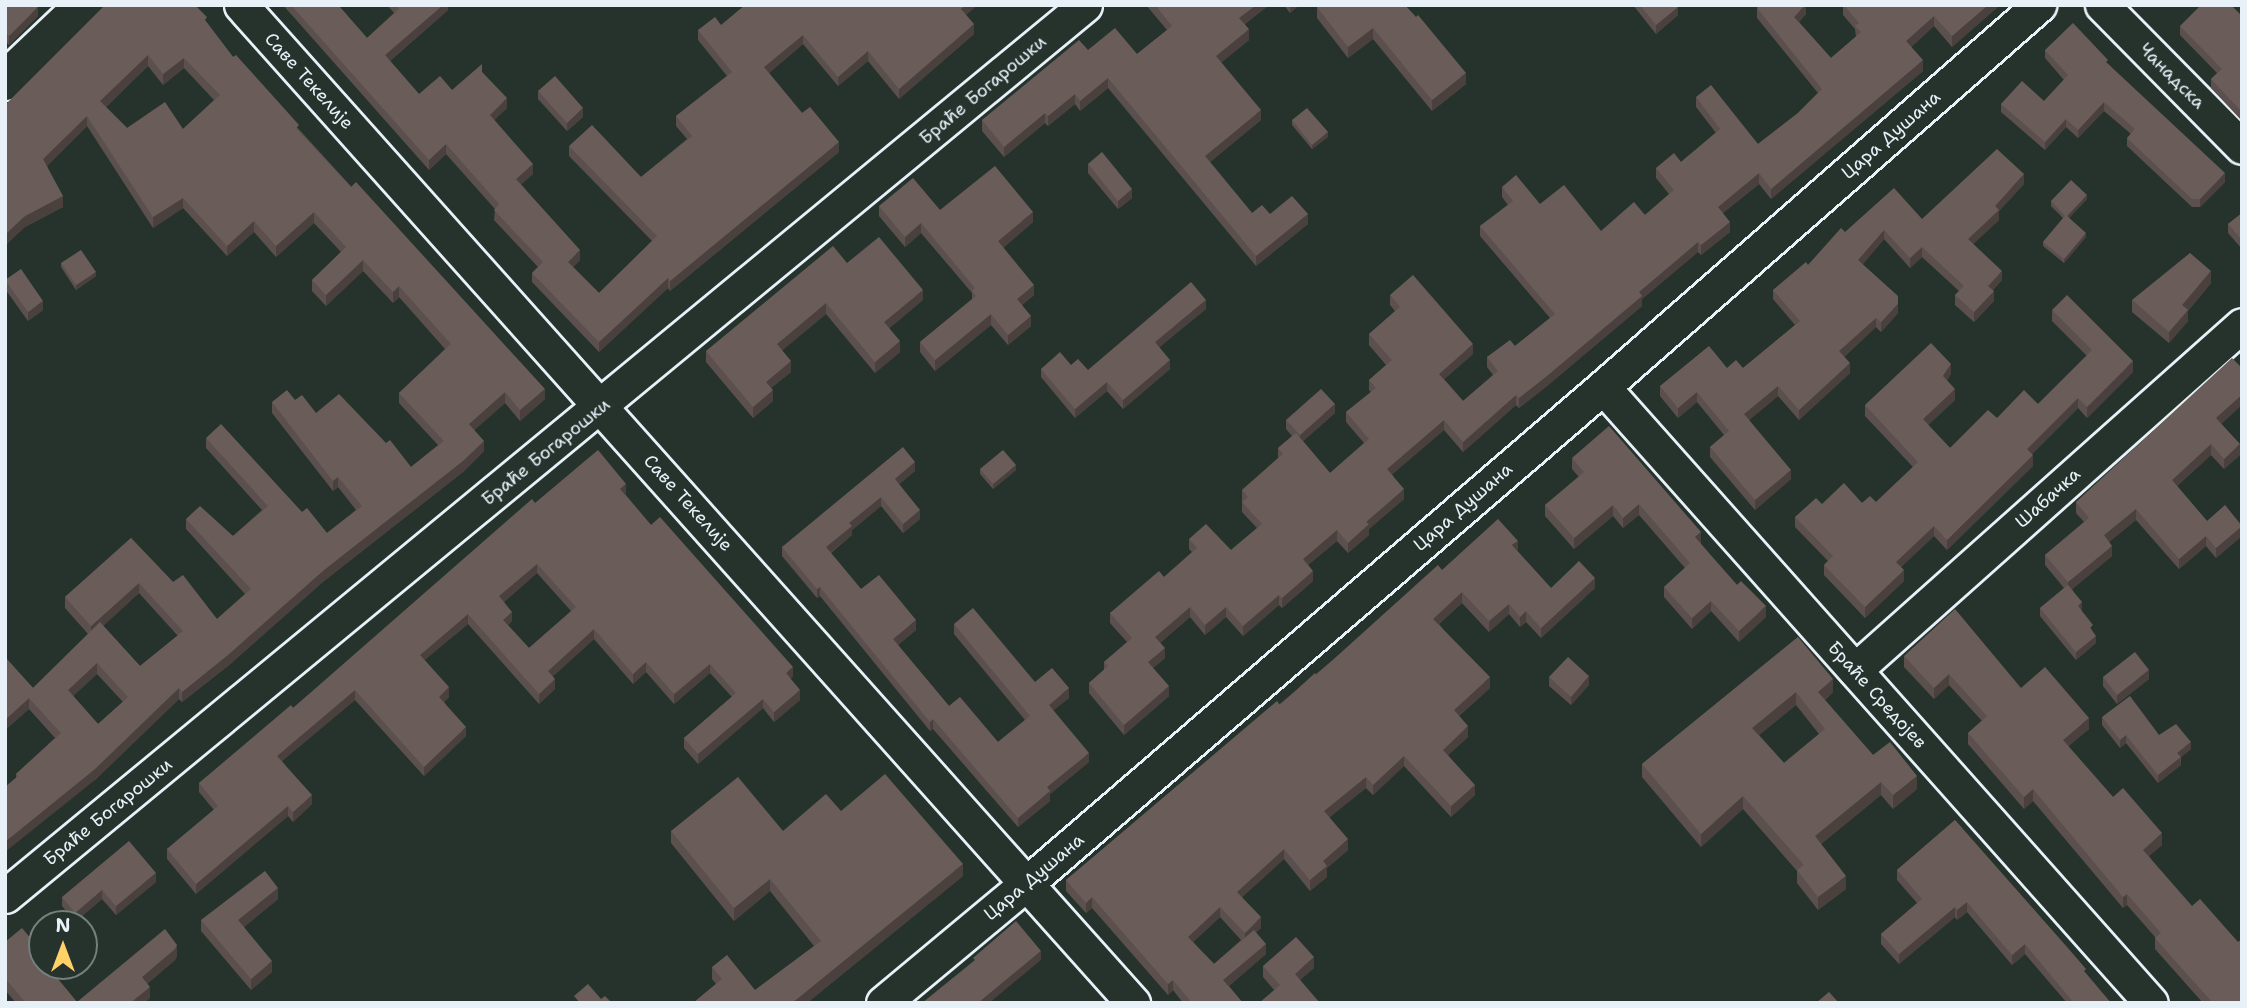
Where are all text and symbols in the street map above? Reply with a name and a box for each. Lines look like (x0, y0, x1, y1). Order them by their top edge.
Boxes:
street label: Саве Текелије (260, 28, 358, 134)
street label: Браће Богарошки (915, 31, 1051, 149)
street label: Чанадска (2135, 39, 2209, 113)
street label: Цара Душана (1837, 86, 1945, 184)
street label: Браће Богарошки (477, 394, 615, 510)
street label: Саве Текелије (639, 450, 737, 556)
street label: Цара Душана (1409, 458, 1517, 556)
street label: Шабачка (2011, 463, 2085, 533)
street label: Браће Средојев (1823, 637, 1931, 753)
street label: Браће Богарошки (39, 754, 177, 870)
street label: Цара Душана (980, 829, 1088, 925)
north arrow (28, 910, 98, 980)
text: N (55, 913, 71, 938)

